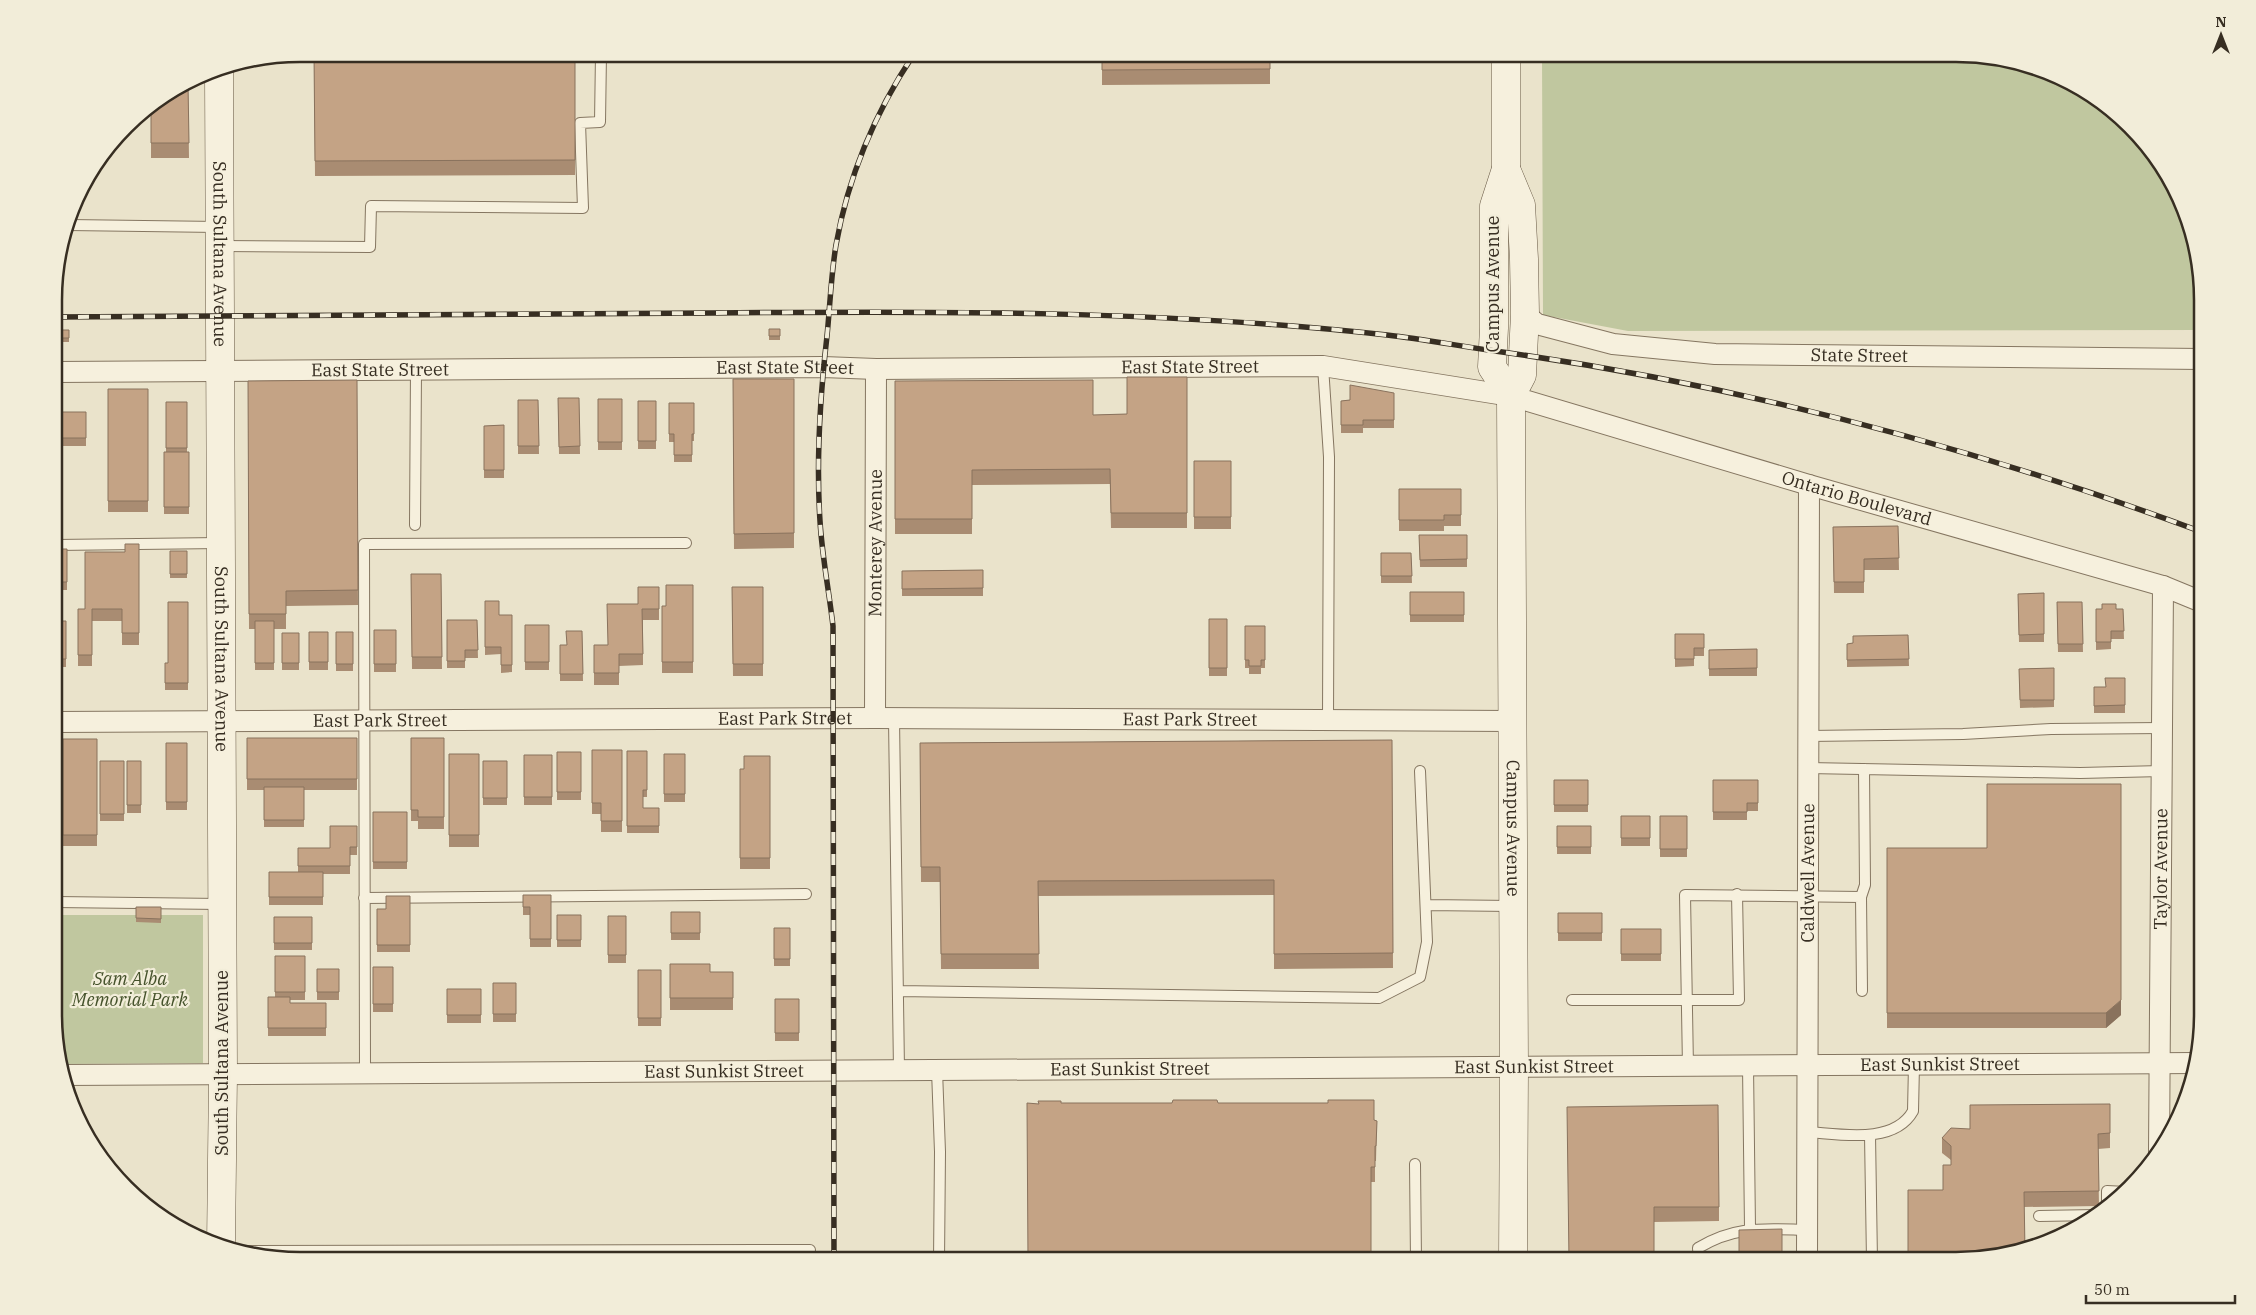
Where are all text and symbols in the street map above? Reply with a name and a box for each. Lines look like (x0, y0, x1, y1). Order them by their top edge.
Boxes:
north arrow (2196, 10, 2246, 60)
text: N (2215, 13, 2227, 31)
street label: South Sultana Avenue (208, 161, 232, 347)
street label: Campus Avenue (1481, 216, 1504, 352)
street label: State Street (1810, 343, 1908, 367)
street label: East State Street (1121, 354, 1259, 378)
street label: East State Street (716, 355, 854, 379)
street label: East State Street (311, 357, 449, 381)
street label: Ontario Boulevard (1779, 465, 1935, 530)
street label: Monterey Avenue (863, 469, 887, 617)
street label: South Sultana Avenue (210, 566, 234, 752)
street label: East Park Street (718, 706, 852, 730)
street label: East Park Street (1123, 707, 1257, 731)
street label: East Park Street (313, 708, 447, 732)
street label: Campus Avenue (1502, 760, 1525, 897)
street label: Caldwell Avenue (1796, 803, 1819, 943)
street label: Taylor Avenue (2149, 808, 2172, 930)
park label: Sam Alba Memorial Park (71, 967, 188, 1011)
street label: South Sultana Avenue (210, 970, 233, 1156)
street label: East Sunkist Street (1860, 1052, 2020, 1076)
street label: East Sunkist Street (1454, 1054, 1614, 1078)
street label: East Sunkist Street (1050, 1057, 1210, 1080)
street label: East Sunkist Street (644, 1059, 804, 1083)
scale bar (2086, 1272, 2235, 1304)
text: 50 m (2094, 1280, 2130, 1299)

